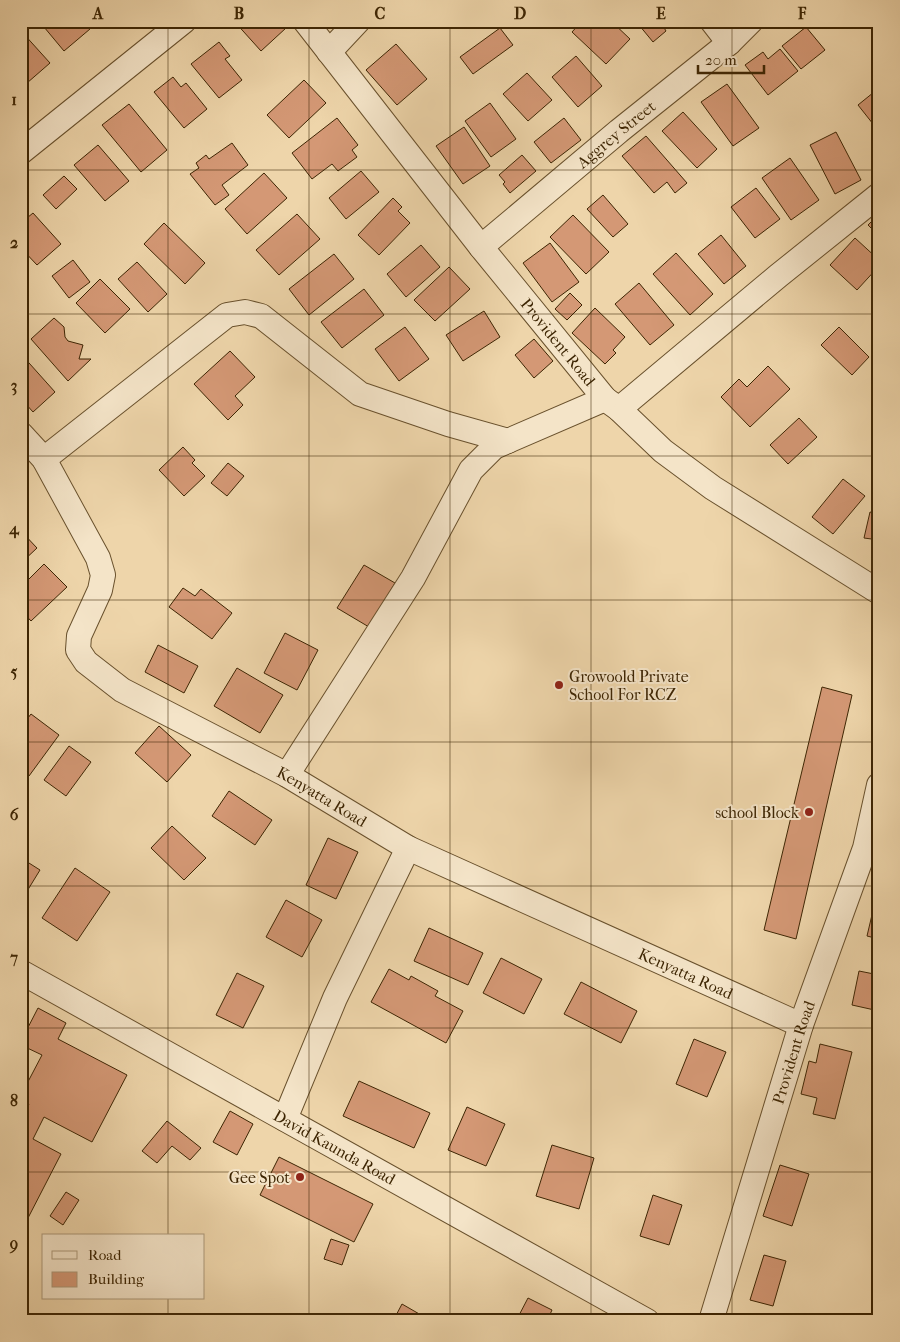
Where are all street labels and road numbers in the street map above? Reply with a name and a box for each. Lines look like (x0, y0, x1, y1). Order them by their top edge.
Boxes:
street label: Aggrey Street (572, 96, 660, 173)
street label: Provident Road (517, 295, 600, 390)
street label: Kenyatta Road (274, 762, 371, 831)
street label: Kenyatta Road (635, 944, 736, 1003)
street label: Provident Road (769, 998, 819, 1106)
street label: David Kaunda Road (270, 1106, 399, 1189)

